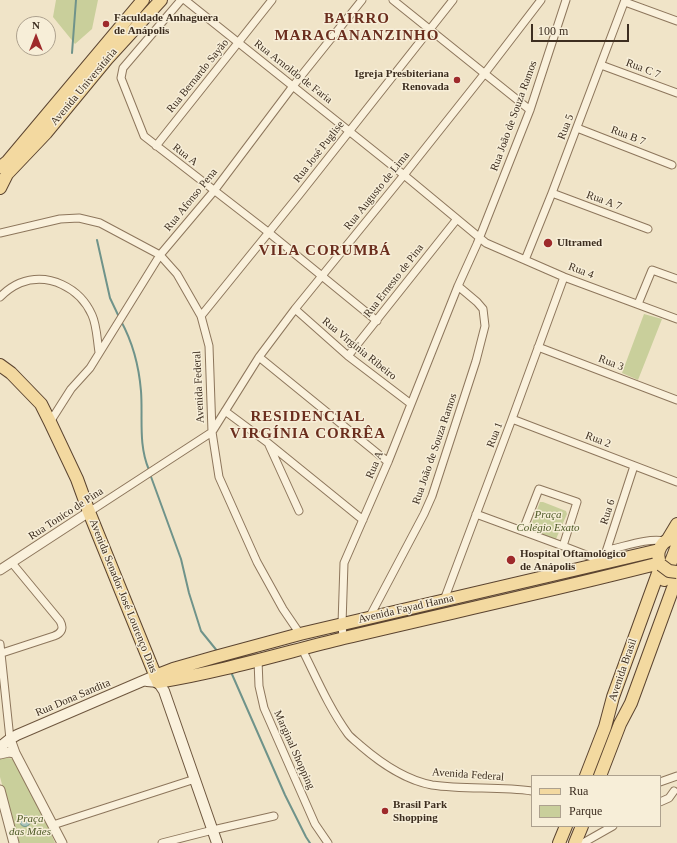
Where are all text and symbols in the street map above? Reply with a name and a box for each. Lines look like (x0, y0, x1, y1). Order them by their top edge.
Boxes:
district label: BAIRRO MARACANANZINHO (275, 10, 439, 45)
place label: Faculdade Anhaguera de Anápolis (114, 11, 218, 37)
north arrow (16, 16, 56, 56)
scale bar (533, 16, 631, 42)
text: N (32, 19, 40, 31)
marker: Faculdade Anhaguera de Anápolis (101, 19, 111, 29)
text: 100 m (538, 24, 568, 38)
street label: Rua Bernardo Sayão (164, 36, 232, 116)
street label: Rua Arnoldo de Faria (251, 37, 335, 107)
street label: Avenida Universitária (48, 46, 120, 128)
street label: Rua C 7 (624, 56, 662, 82)
street label: Rua João de Souza Ramos (488, 59, 540, 173)
place label: Igreja Presbiteriana Renovada (354, 67, 449, 93)
marker: Igreja Presbiteriana Renovada (452, 75, 462, 85)
street label: Rua 5 (555, 113, 577, 141)
street label: Rua José Puglise (291, 119, 347, 185)
street label: Rua B 7 (609, 123, 647, 149)
street label: Rua A (170, 141, 200, 169)
street label: Rua Augusto de Lima (341, 149, 413, 233)
street label: Rua Afonso Pena (162, 166, 220, 234)
street label: Rua A 7 (585, 189, 623, 213)
place label: Ultramed (557, 236, 602, 250)
marker: Ultramed (542, 237, 554, 249)
district label: VILA CORUMBÁ (259, 242, 391, 260)
street label: Rua Ernesto de Pina (361, 242, 427, 320)
street label: Rua 4 (567, 260, 595, 282)
street label: Rua Virgínia Ribeiro (319, 315, 399, 383)
street label: Avenida Federal (191, 351, 207, 423)
street label: Rua 3 (597, 352, 625, 374)
street label: Rua João de Souza Ramos (410, 392, 460, 506)
district label: RESIDENCIAL VIRGÍNIA CORRÊA (230, 408, 386, 443)
street label: Rua 1 (484, 421, 506, 449)
street label: Rua 2 (584, 429, 612, 451)
street label: Rua A (363, 449, 387, 481)
street label: Rua Tonico de Pina (26, 485, 106, 543)
street label: Rua 6 (598, 498, 618, 526)
park label: Praça Colégio Exato (516, 508, 580, 534)
street label: Avenida Senador José Lourenço Dias (86, 517, 160, 675)
place label: Hospital Oftamológico de Anápolis (520, 547, 626, 573)
marker: Hospital Oftamológico de Anápolis (505, 554, 517, 566)
street label: Avenida Fayad Hanna (357, 592, 455, 626)
street label: Avenida Brasil (606, 637, 640, 703)
street label: Rua Dona Sandita (34, 676, 112, 720)
street label: Marginal Shopping (271, 708, 317, 792)
street label: Avenida Federal (432, 766, 504, 784)
legend (531, 775, 661, 827)
text: Rua (569, 784, 588, 798)
place label: Brasil Park Shopping (393, 798, 447, 824)
text: Parque (569, 804, 602, 818)
marker: Brasil Park Shopping (380, 806, 390, 816)
park label: Praça das Mães (9, 812, 51, 838)

